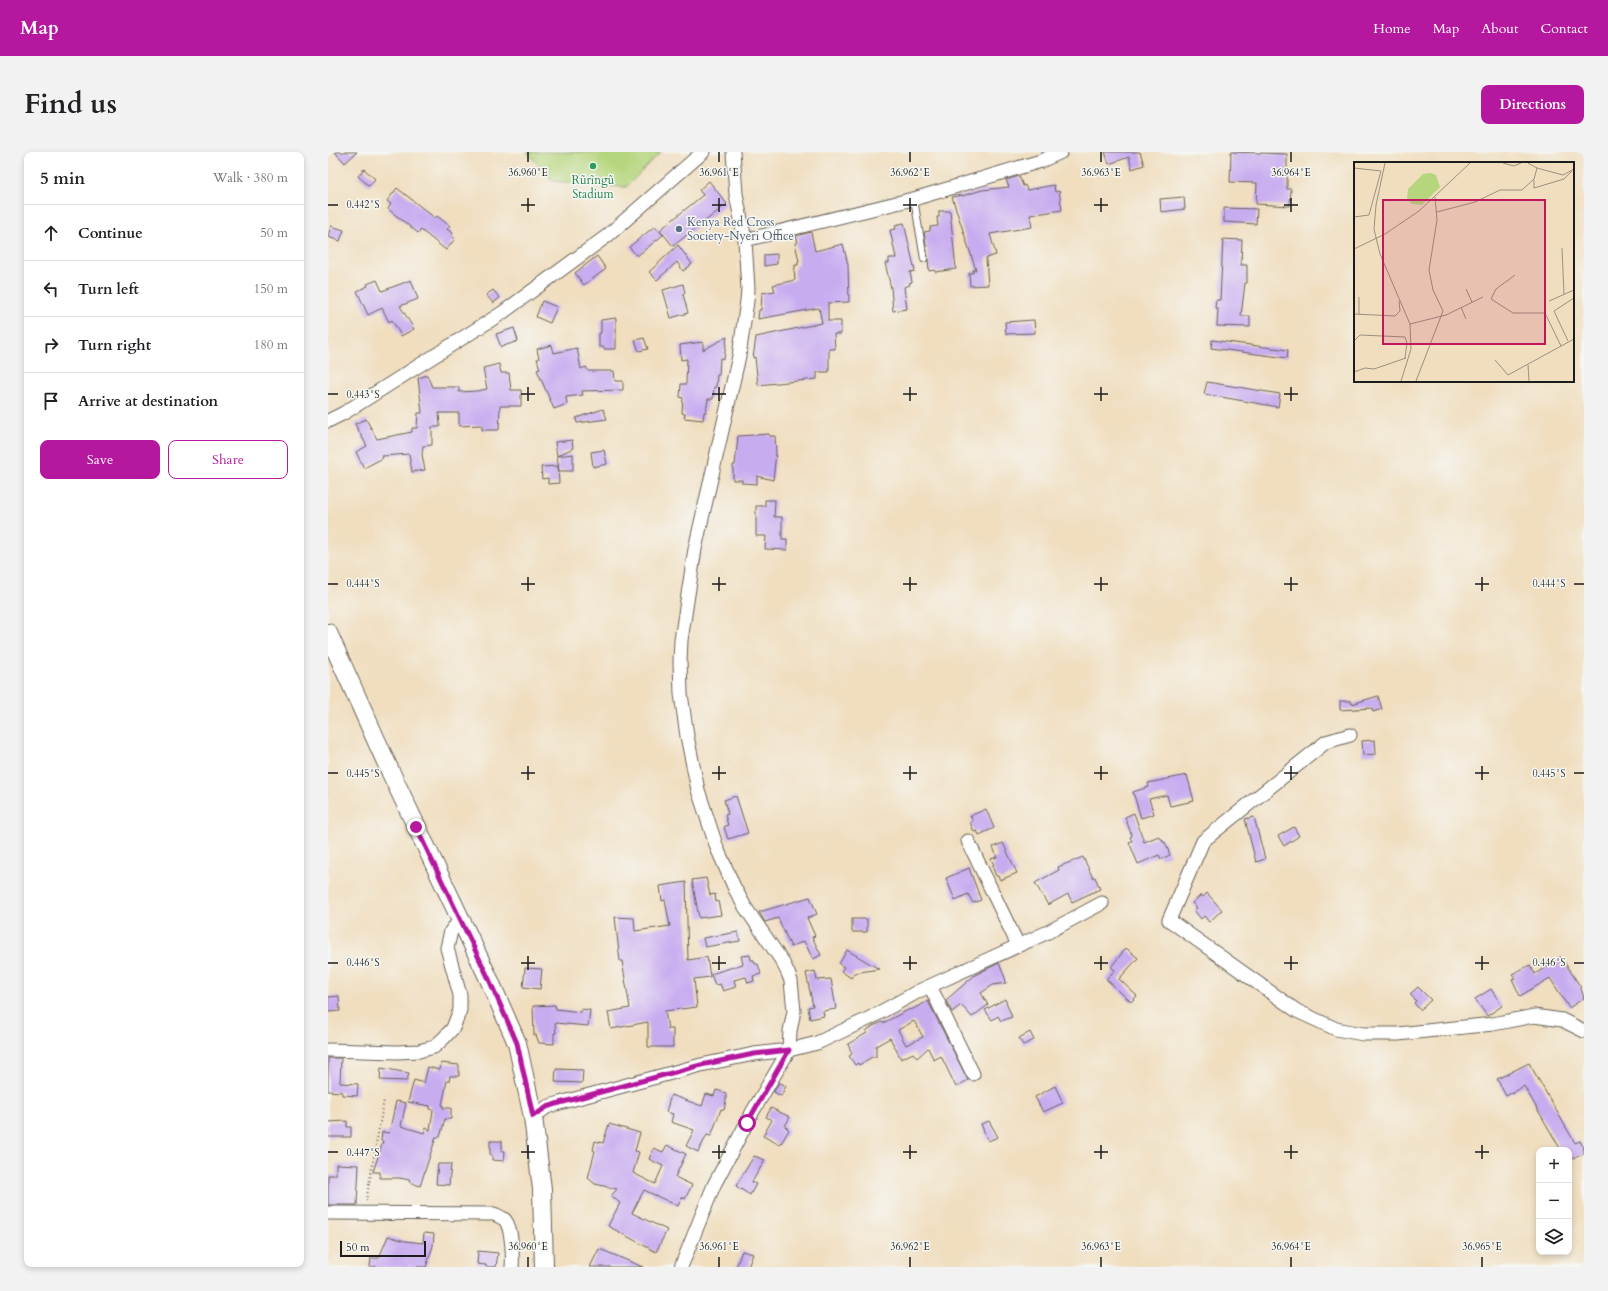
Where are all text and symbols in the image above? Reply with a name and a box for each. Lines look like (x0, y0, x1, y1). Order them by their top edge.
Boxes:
text: Map (20, 15, 59, 41)
text: Home (1373, 19, 1411, 38)
text: Map (1433, 19, 1459, 38)
text: About (1481, 19, 1518, 38)
text: Contact (1540, 19, 1588, 38)
text: Find us (24, 85, 117, 123)
button: Directions (1481, 85, 1584, 124)
marker: Rũrĩngũ Stadium (588, 161, 598, 171)
inset map (1354, 162, 1574, 382)
text: 36.960°E (508, 166, 548, 180)
text: 36.961°E (699, 166, 739, 180)
text: 36.962°E (890, 166, 930, 180)
text: 36.963°E (1081, 166, 1121, 180)
text: 36.964°E (1271, 166, 1311, 180)
text: 5 min (40, 167, 85, 190)
text: Walk · 380 m (213, 169, 288, 187)
place label: Rũrĩngũ Stadium (572, 172, 615, 202)
text: 0.442°S (346, 198, 380, 212)
place label: Kenya Red Cross Society-Nyeri Office (687, 214, 794, 244)
icon: ahead (40, 222, 62, 244)
text: Continue (78, 223, 143, 243)
text: 50 m (260, 224, 288, 242)
marker: Kenya Red Cross Society-Nyeri Office (674, 224, 684, 234)
icon: left (40, 278, 62, 300)
text: Turn left (78, 279, 139, 299)
text: 150 m (254, 280, 288, 298)
icon: right (40, 334, 62, 356)
text: Turn right (78, 335, 151, 355)
text: 180 m (254, 336, 288, 354)
text: 0.443°S (346, 388, 380, 402)
icon: arrive (40, 390, 62, 412)
text: Arrive at destination (78, 391, 218, 411)
button: Save (40, 440, 160, 479)
button: Share (168, 440, 288, 479)
text: 0.444°S (346, 577, 380, 591)
text: 0.444°S (1532, 577, 1566, 591)
text: 0.445°S (346, 767, 380, 781)
text: 0.445°S (1532, 767, 1566, 781)
route end (407, 818, 425, 836)
text: 0.446°S (346, 956, 380, 970)
text: 0.446°S (1532, 956, 1566, 970)
route start (738, 1114, 756, 1132)
text: 0.447°S (346, 1146, 380, 1160)
map controls (1536, 1147, 1572, 1255)
button: + (1536, 1147, 1572, 1183)
button: − (1536, 1183, 1572, 1219)
button: layers (1536, 1219, 1572, 1255)
scale bar (340, 1239, 426, 1258)
text: 50 m (346, 1240, 370, 1255)
text: 36.960°E (508, 1240, 548, 1254)
text: 36.961°E (699, 1240, 739, 1254)
text: 36.962°E (890, 1240, 930, 1254)
text: 36.963°E (1081, 1240, 1121, 1254)
text: 36.964°E (1271, 1240, 1311, 1254)
text: 36.965°E (1462, 1240, 1502, 1254)

